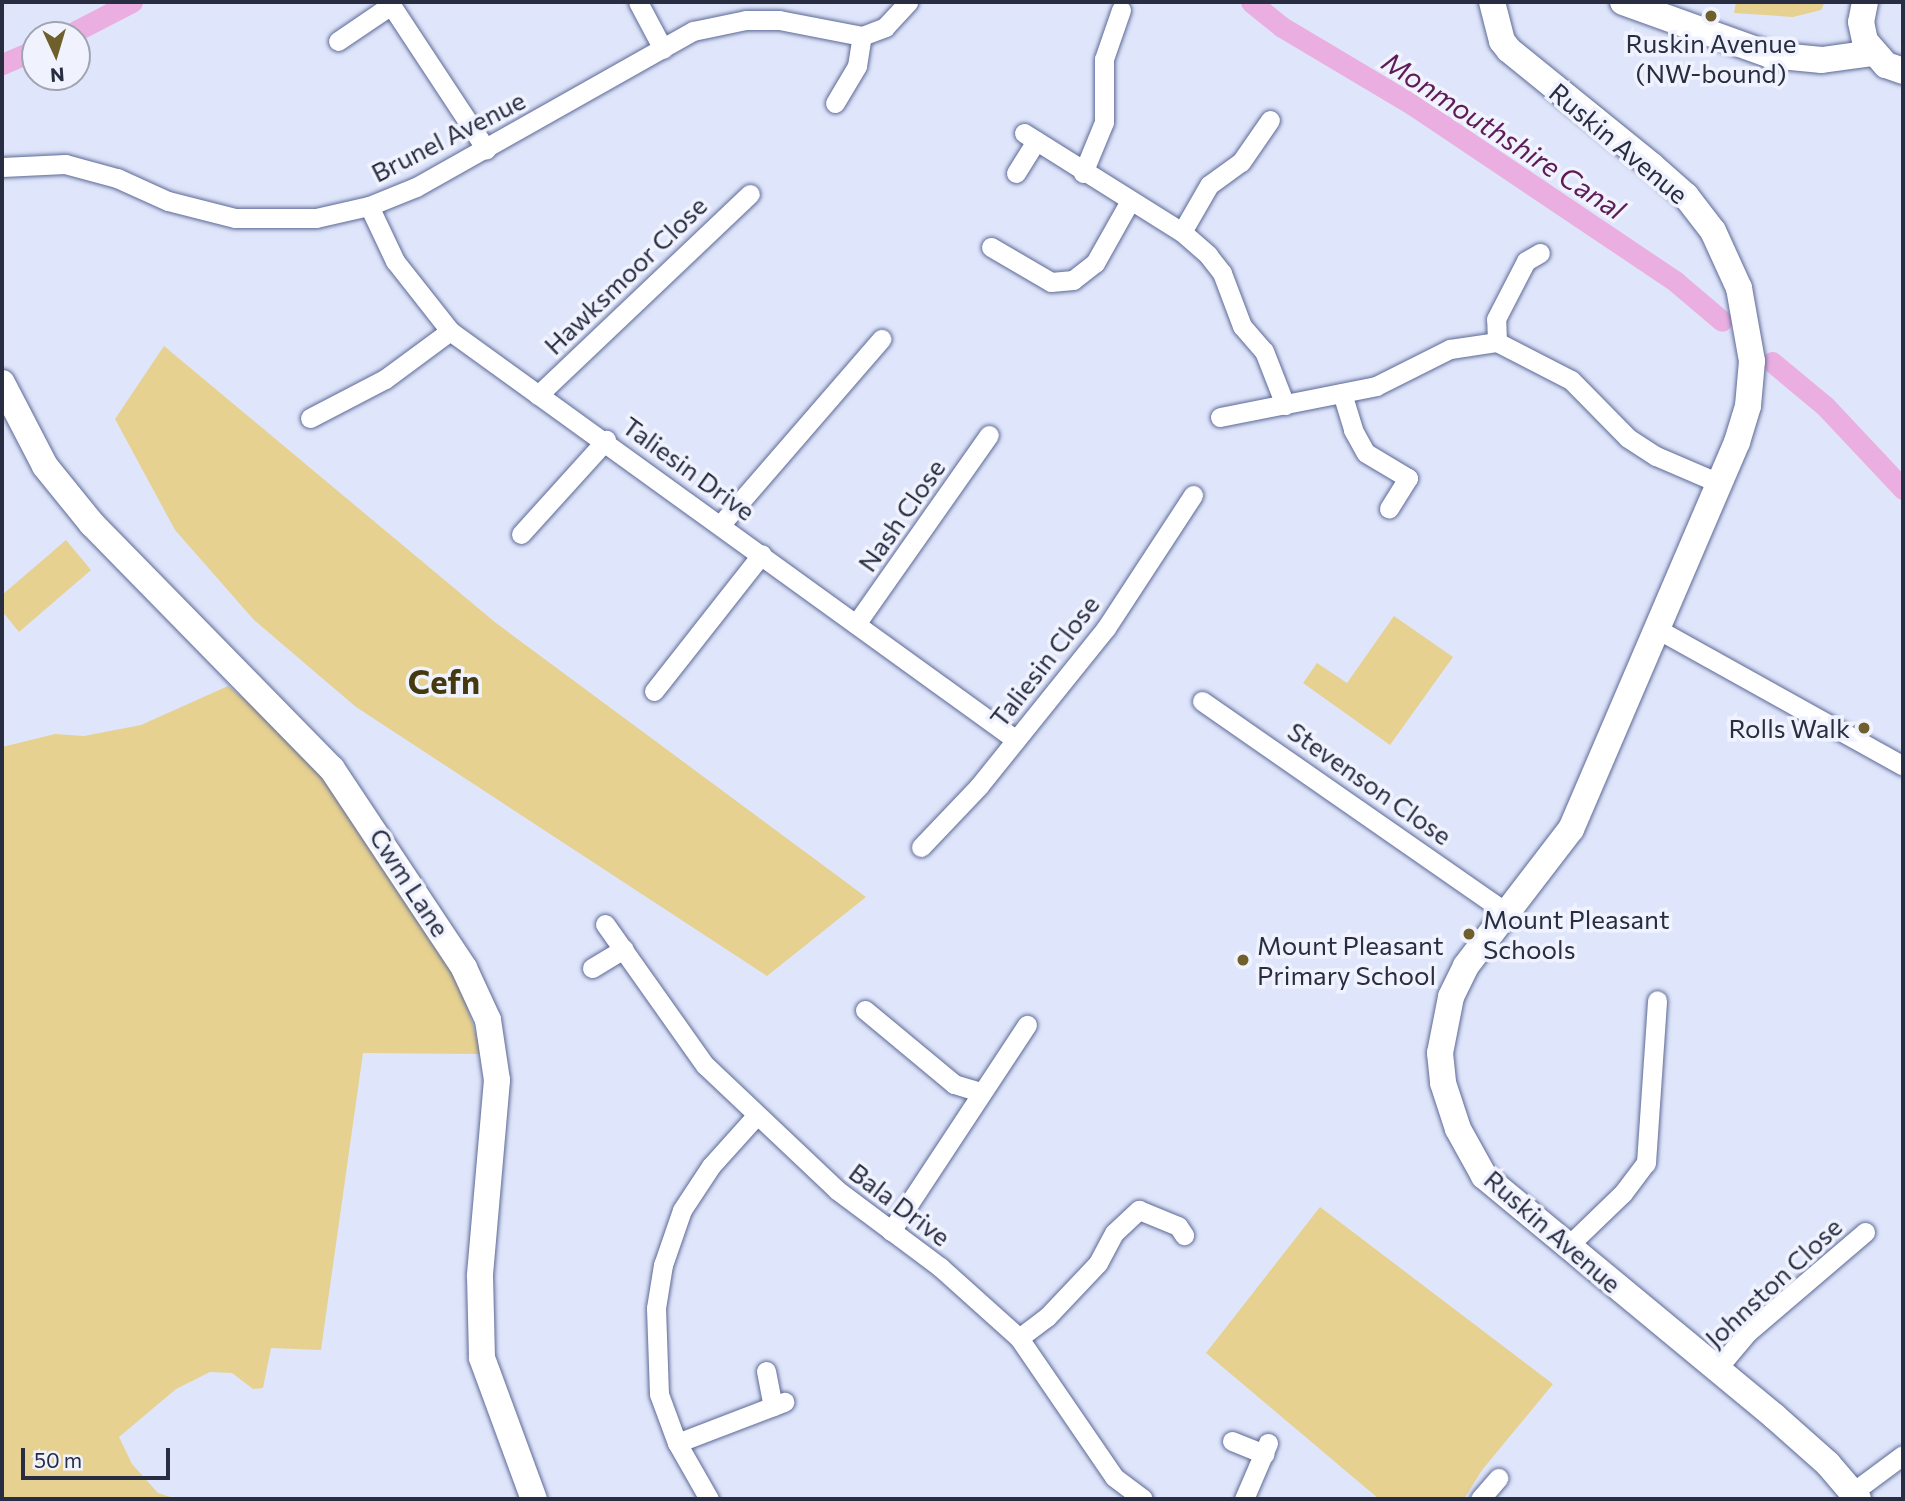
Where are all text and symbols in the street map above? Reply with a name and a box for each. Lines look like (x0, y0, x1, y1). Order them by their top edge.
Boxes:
marker: Ruskin Avenue (NW-bound) (1703, 8, 1719, 24)
north arrow (21, 21, 91, 91)
place label: Ruskin Avenue (NW-bound) (1626, 27, 1796, 88)
water label: Monmouthshire Canal (1376, 44, 1632, 226)
text: N (49, 63, 65, 87)
street label: Ruskin Avenue (1543, 76, 1695, 210)
street label: Brunel Avenue (366, 84, 530, 188)
street label: Hawksmoor Close (537, 189, 713, 361)
street label: Taliesin Drive (617, 409, 761, 527)
street label: Nash Close (851, 453, 951, 577)
street label: Taliesin Close (983, 589, 1105, 733)
district label: Cefn (408, 661, 480, 701)
place label: Rolls Walk (1728, 712, 1850, 744)
street label: Stevenson Close (1282, 715, 1458, 851)
marker: Rolls Walk (1856, 720, 1872, 736)
street label: Cwm Lane (363, 822, 457, 942)
place label: Mount Pleasant Schools (1483, 903, 1670, 964)
marker: Mount Pleasant Schools (1461, 926, 1477, 942)
place label: Mount Pleasant Primary School (1257, 929, 1444, 990)
marker: Mount Pleasant Primary School (1235, 952, 1251, 968)
street label: Bala Drive (843, 1156, 957, 1252)
street label: Ruskin Avenue (1478, 1163, 1628, 1299)
street label: Johnston Close (1698, 1211, 1848, 1353)
scale bar (24, 1434, 173, 1478)
text: 50 m (34, 1447, 82, 1472)

